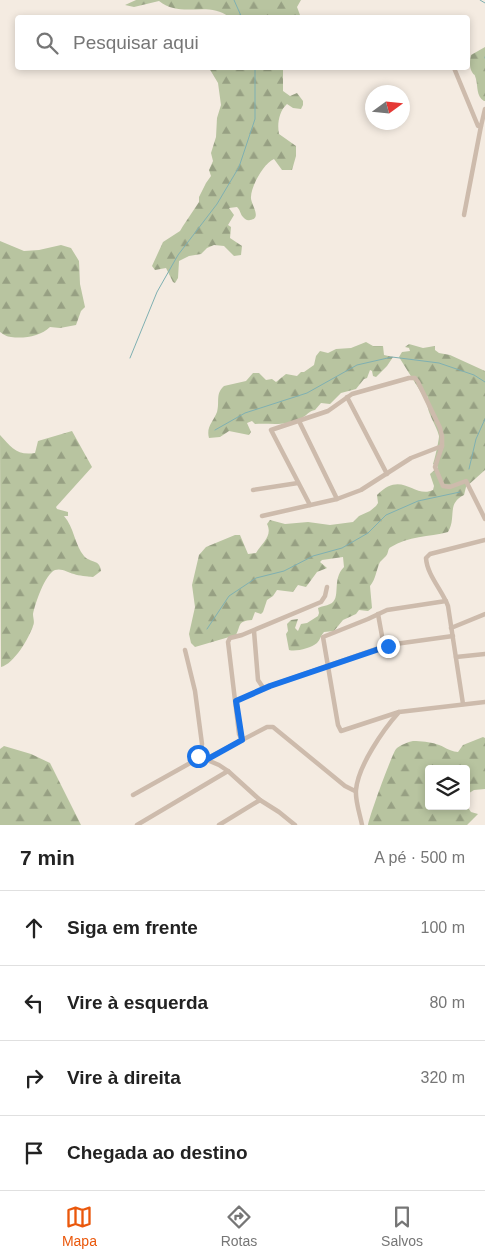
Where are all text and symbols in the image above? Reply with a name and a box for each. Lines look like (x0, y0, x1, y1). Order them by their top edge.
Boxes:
search box (15, 15, 470, 70)
icon: search (33, 29, 61, 57)
text: Pesquisar aqui (73, 32, 199, 53)
north arrow (365, 85, 410, 130)
route end (377, 635, 400, 658)
route start (187, 745, 210, 768)
map controls (425, 765, 470, 810)
button: layers (425, 765, 470, 810)
text: 7 min (20, 846, 75, 869)
text: A pé · 500 m (374, 849, 465, 866)
icon: ahead (20, 914, 48, 942)
text: Siga em frente (67, 917, 198, 938)
text: 100 m (421, 919, 465, 936)
icon: left (20, 989, 48, 1017)
text: Vire à esquerda (67, 992, 208, 1013)
text: 80 m (429, 994, 465, 1011)
icon: right (20, 1064, 48, 1092)
text: Vire à direita (67, 1067, 181, 1088)
text: 320 m (421, 1069, 465, 1086)
icon: arrive (20, 1139, 48, 1167)
text: Chegada ao destino (67, 1142, 248, 1163)
tab: Mapa (62, 1203, 97, 1249)
tab: Rotas (221, 1203, 257, 1249)
tab: Salvos (381, 1203, 423, 1249)

